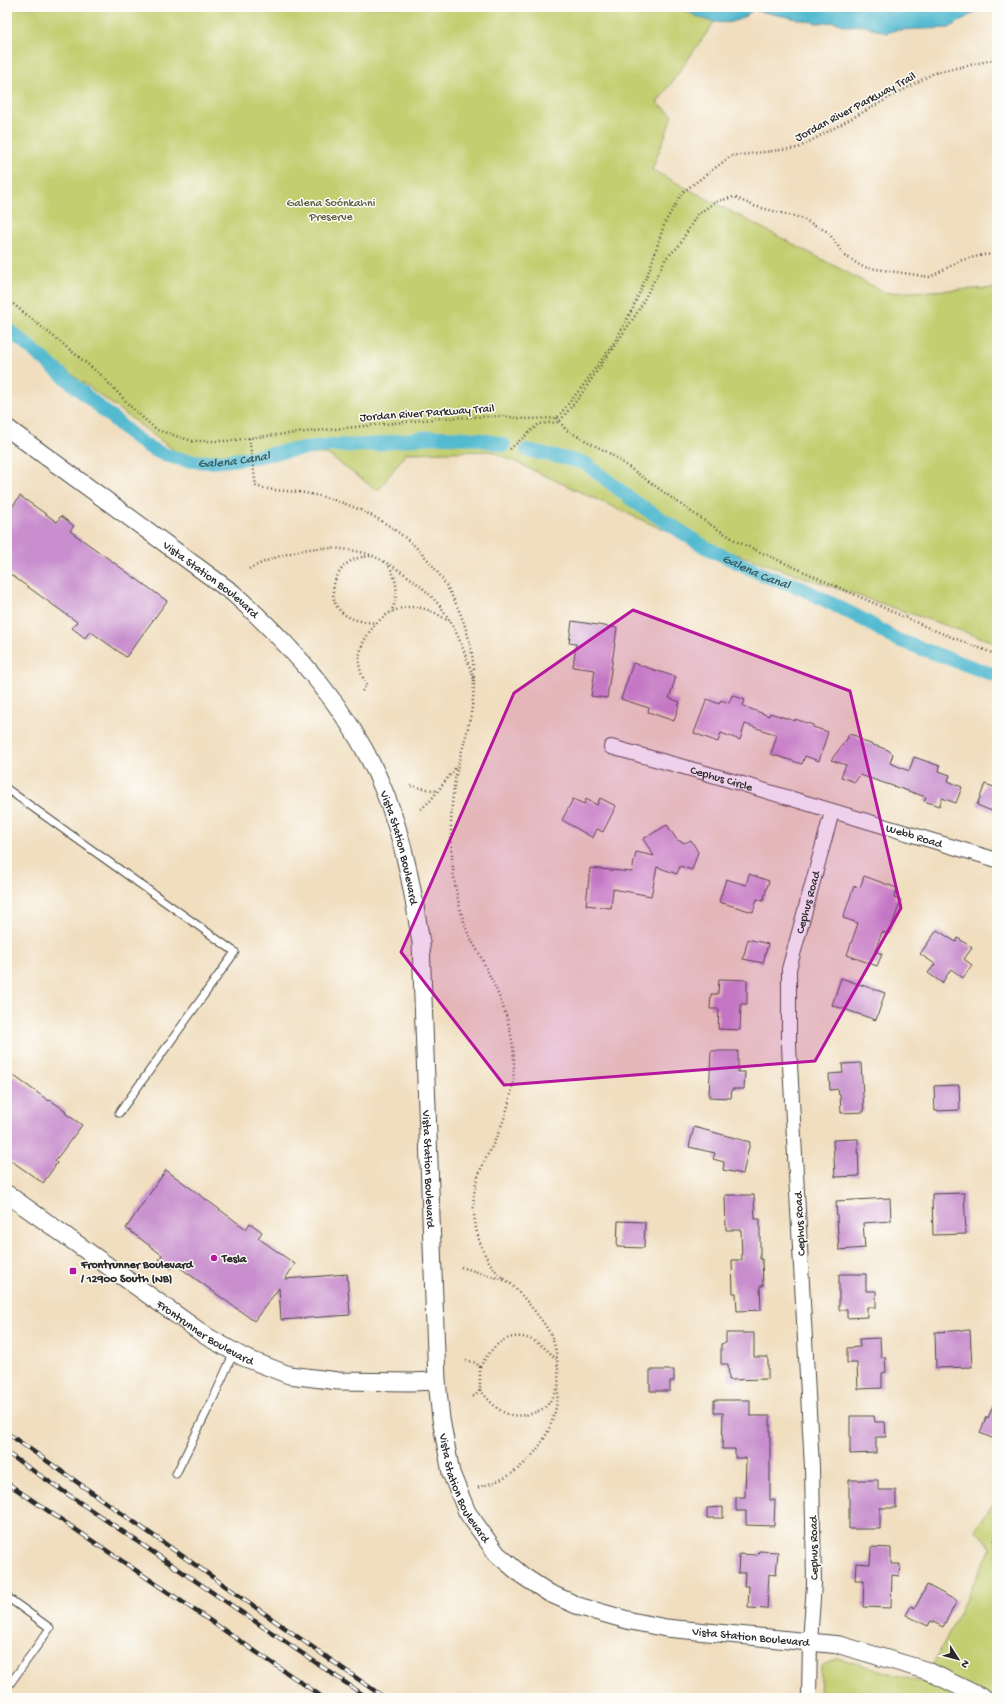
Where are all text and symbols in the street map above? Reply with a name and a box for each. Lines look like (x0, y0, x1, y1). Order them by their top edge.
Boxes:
street label: Jordan River Parkway Trail (793, 70, 919, 146)
park label: Galena Soónkahni Preserve (287, 197, 376, 225)
street label: Jordan River Parkway Trail (359, 402, 495, 426)
water label: Galena Canal (198, 449, 272, 472)
street label: Vista Station Boulevard (158, 538, 261, 623)
water label: Galena Canal (720, 551, 793, 594)
street label: Cephus Circle (688, 764, 755, 796)
street label: Vista Station Boulevard (375, 788, 420, 907)
street label: Webb Road (884, 822, 945, 853)
street label: Cephus Road (794, 869, 825, 936)
street label: Vista Station Boulevard (418, 1109, 436, 1229)
street label: Cephus Road (792, 1191, 810, 1256)
marker: Tesla (209, 1253, 219, 1263)
place label: Tesla (221, 1253, 248, 1267)
place label: Frontrunner Boulevard / 12900 South (NB) (80, 1259, 195, 1287)
marker: Frontrunner Boulevard / 12900 South (NB) (68, 1266, 78, 1276)
street label: Frontrunner Boulevard (152, 1297, 256, 1370)
street label: Vista Station Boulevard (435, 1432, 492, 1547)
street label: Cephus Road (807, 1515, 823, 1580)
street label: Vista Station Boulevard (690, 1625, 811, 1651)
north arrow (938, 1639, 978, 1679)
text: N (958, 1657, 971, 1670)

